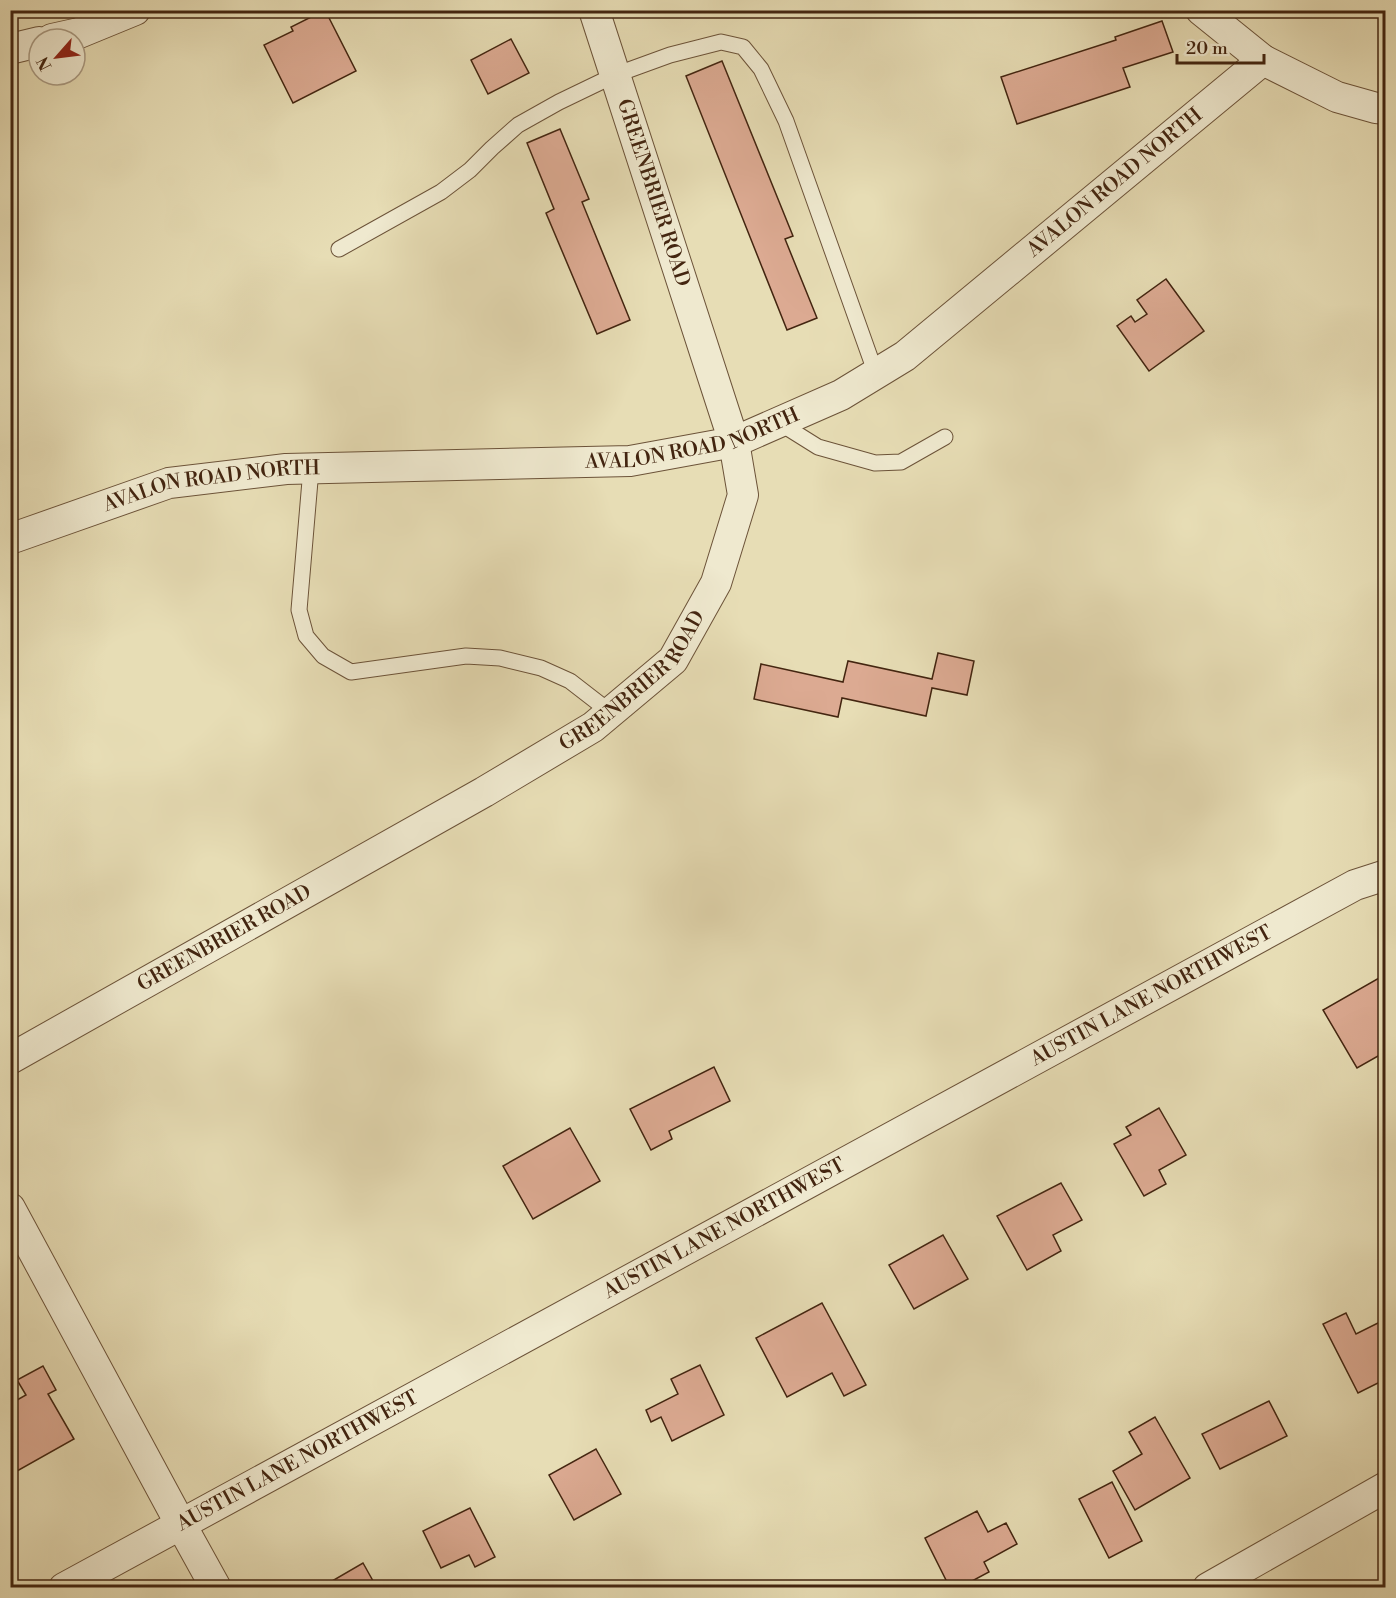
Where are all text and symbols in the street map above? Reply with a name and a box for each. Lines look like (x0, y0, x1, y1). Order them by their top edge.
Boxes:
north arrow (27, 27, 87, 87)
scale bar (1177, 27, 1264, 65)
text: 20 m (1186, 37, 1228, 60)
text: N (33, 53, 56, 74)
street label: GREENBRIER ROAD (611, 96, 695, 290)
street label: AVALON ROAD NORTH (1021, 103, 1208, 263)
street label: AVALON ROAD NORTH (584, 402, 803, 475)
street label: AVALON ROAD NORTH (99, 456, 320, 518)
street label: GREENBRIER ROAD (555, 606, 711, 757)
street label: GREENBRIER ROAD (133, 879, 316, 997)
street label: AUSTIN LANE NORTHWEST (1025, 920, 1276, 1072)
street label: AUSTIN LANE NORTHWEST (598, 1152, 850, 1305)
street label: AUSTIN LANE NORTHWEST (172, 1385, 423, 1537)

